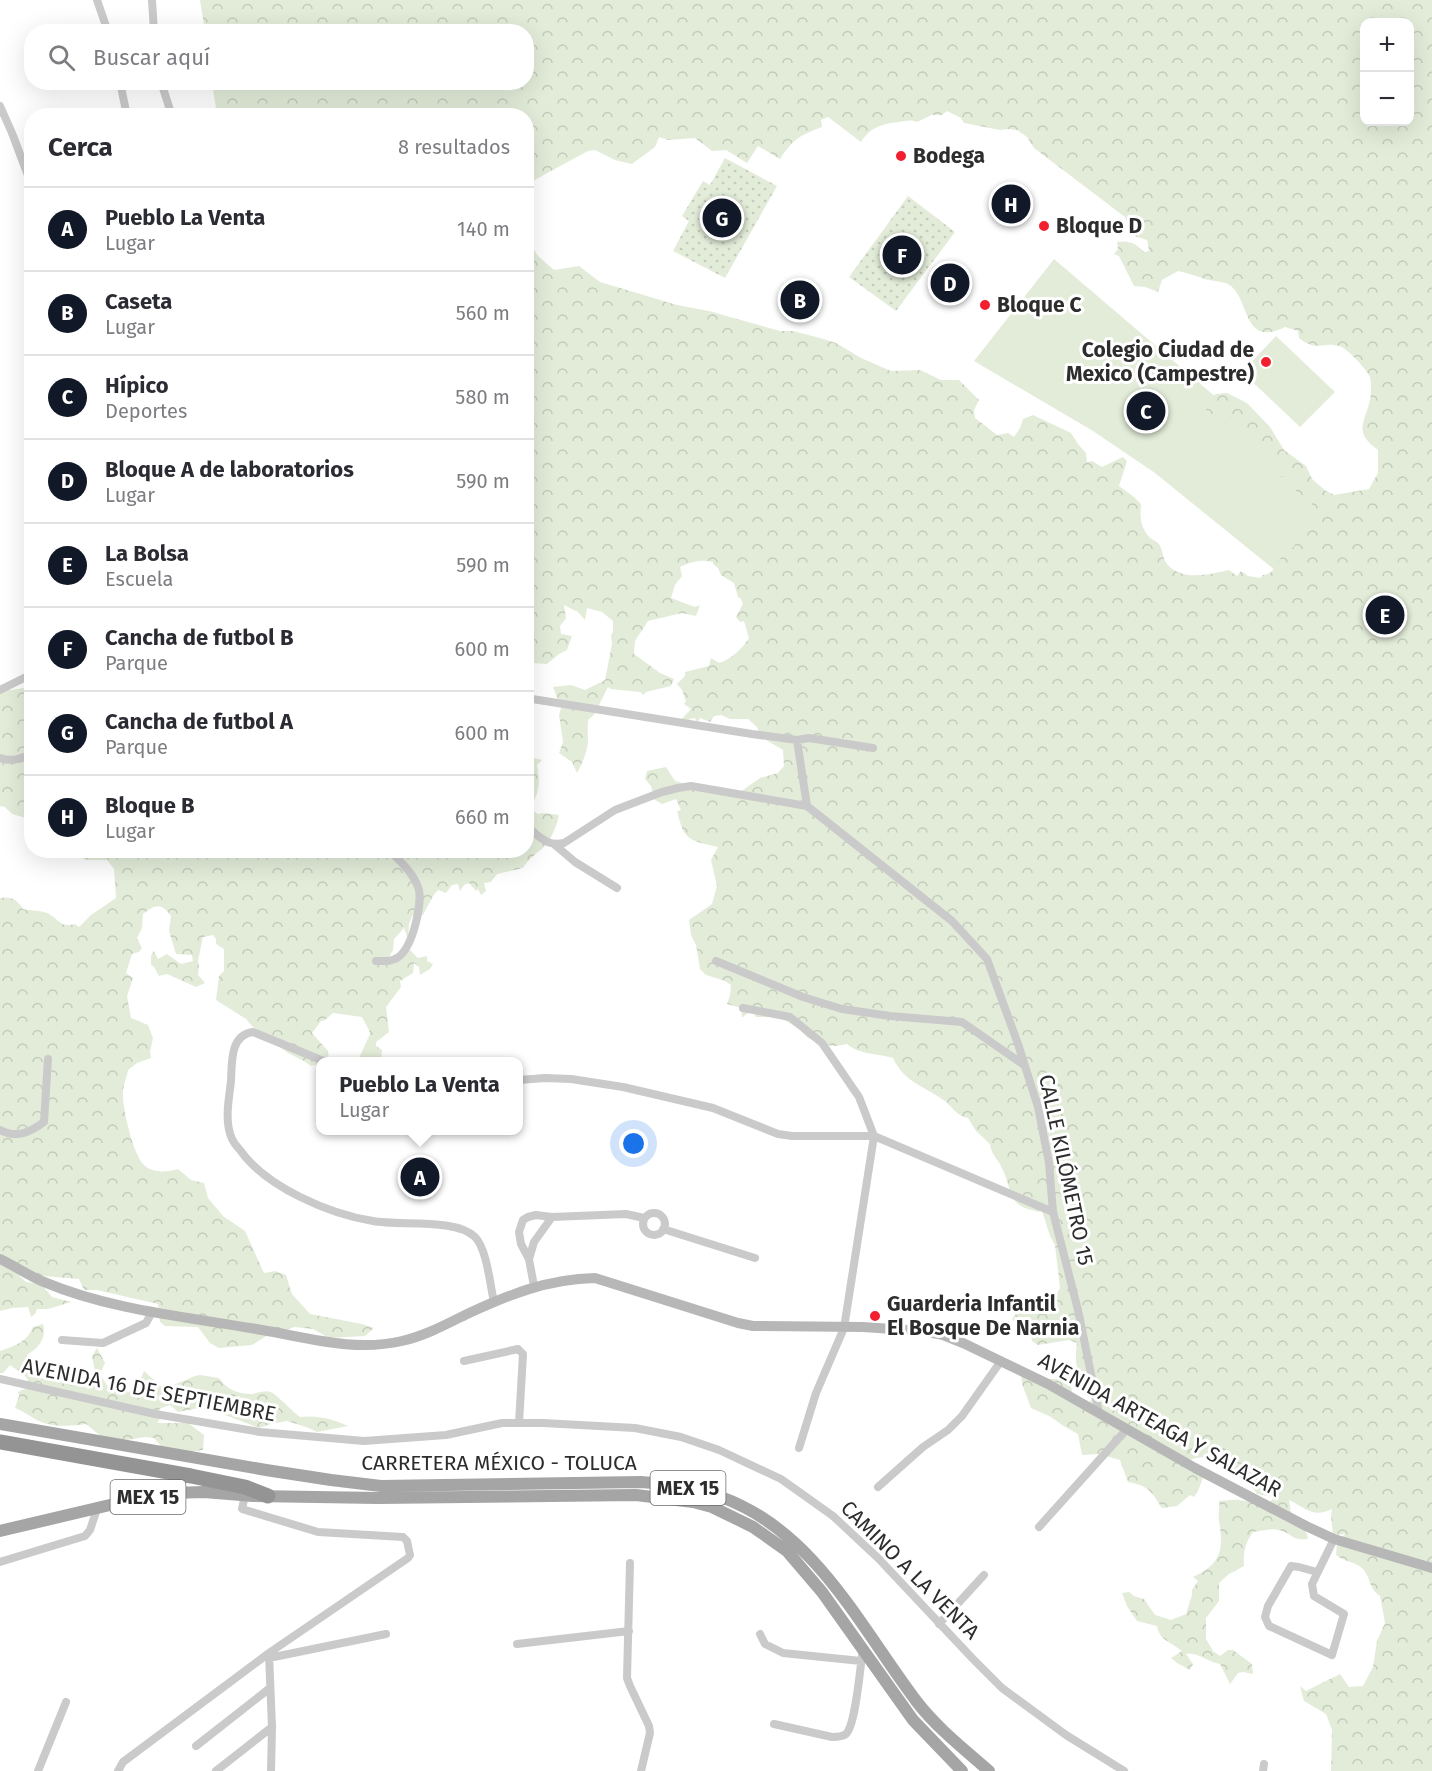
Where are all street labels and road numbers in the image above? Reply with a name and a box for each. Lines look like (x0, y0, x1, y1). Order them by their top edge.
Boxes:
street label: CALLE KILÓMETRO 15 (1033, 1072, 1099, 1268)
street label: AVENIDA ARTEAGA Y SALAZAR (1034, 1347, 1286, 1503)
street label: AVENIDA 16 DE SEPTIEMBRE (20, 1353, 278, 1427)
street label: CARRETERA MÉXICO - TOLUCA (361, 1450, 637, 1476)
road number: MEX 15 (650, 1471, 726, 1505)
road number: MEX 15 (110, 1480, 186, 1514)
street label: CAMINO A LA VENTA (835, 1495, 985, 1645)

